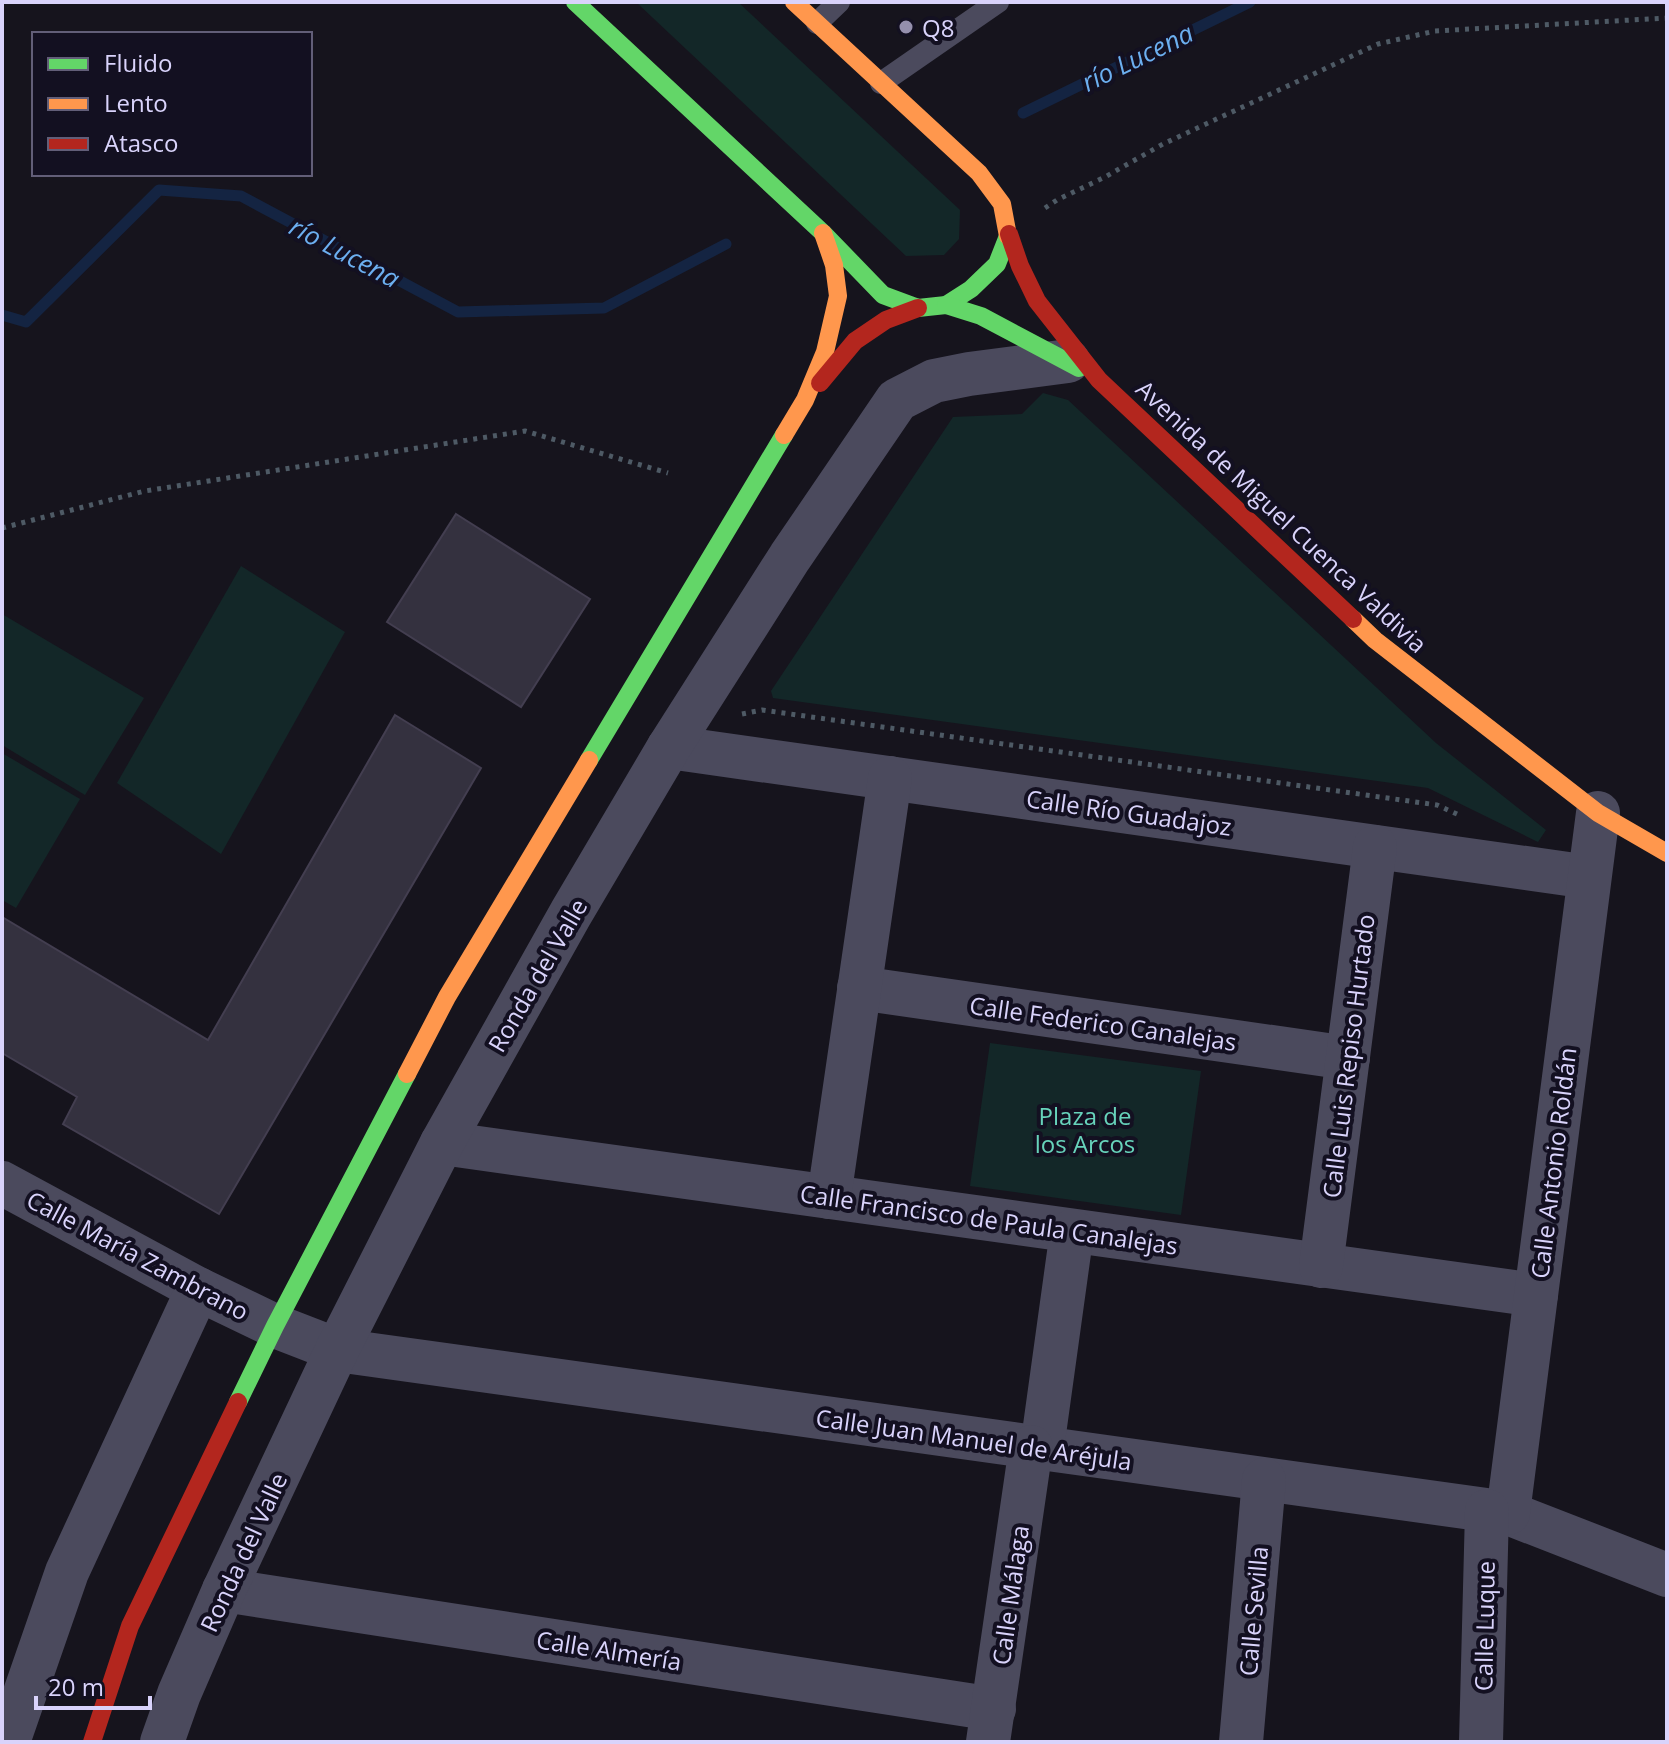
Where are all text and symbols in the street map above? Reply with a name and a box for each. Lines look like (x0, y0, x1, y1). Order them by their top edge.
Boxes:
place label: Q8 (922, 11, 954, 44)
water label: río Lucena (1075, 14, 1199, 100)
marker: Q8 (897, 18, 915, 36)
legend (32, 32, 312, 176)
text: Fluido (104, 46, 172, 79)
text: Lento (104, 86, 168, 119)
text: Atasco (104, 126, 178, 159)
water label: río Lucena (284, 208, 407, 296)
street label: Avenida de Miguel Cuenca Valdivia (1130, 372, 1434, 660)
street label: Calle Río Guadajoz (1024, 781, 1234, 843)
street label: Ronda del Valle (480, 892, 594, 1058)
street label: Calle Luis Repiso Hurtado (1314, 912, 1382, 1200)
street label: Calle Federico Canalejas (967, 988, 1239, 1058)
street label: Calle Antonio Roldán (1522, 1046, 1584, 1280)
park label: Plaza de los Arcos (1035, 1099, 1135, 1160)
street label: Calle Francisco de Paula Canalejas (798, 1176, 1180, 1262)
street label: Calle María Zambrano (21, 1182, 255, 1328)
street label: Calle Juan Manuel de Aréjula (814, 1400, 1134, 1478)
street label: Ronda del Valle (192, 1467, 294, 1637)
street label: Calle Málaga (984, 1523, 1036, 1667)
street label: Calle Sevilla (1231, 1545, 1275, 1677)
street label: Calle Luque (1466, 1561, 1502, 1691)
street label: Calle Almería (534, 1622, 684, 1678)
scale bar (36, 1660, 150, 1710)
text: 20 m (48, 1670, 104, 1703)

